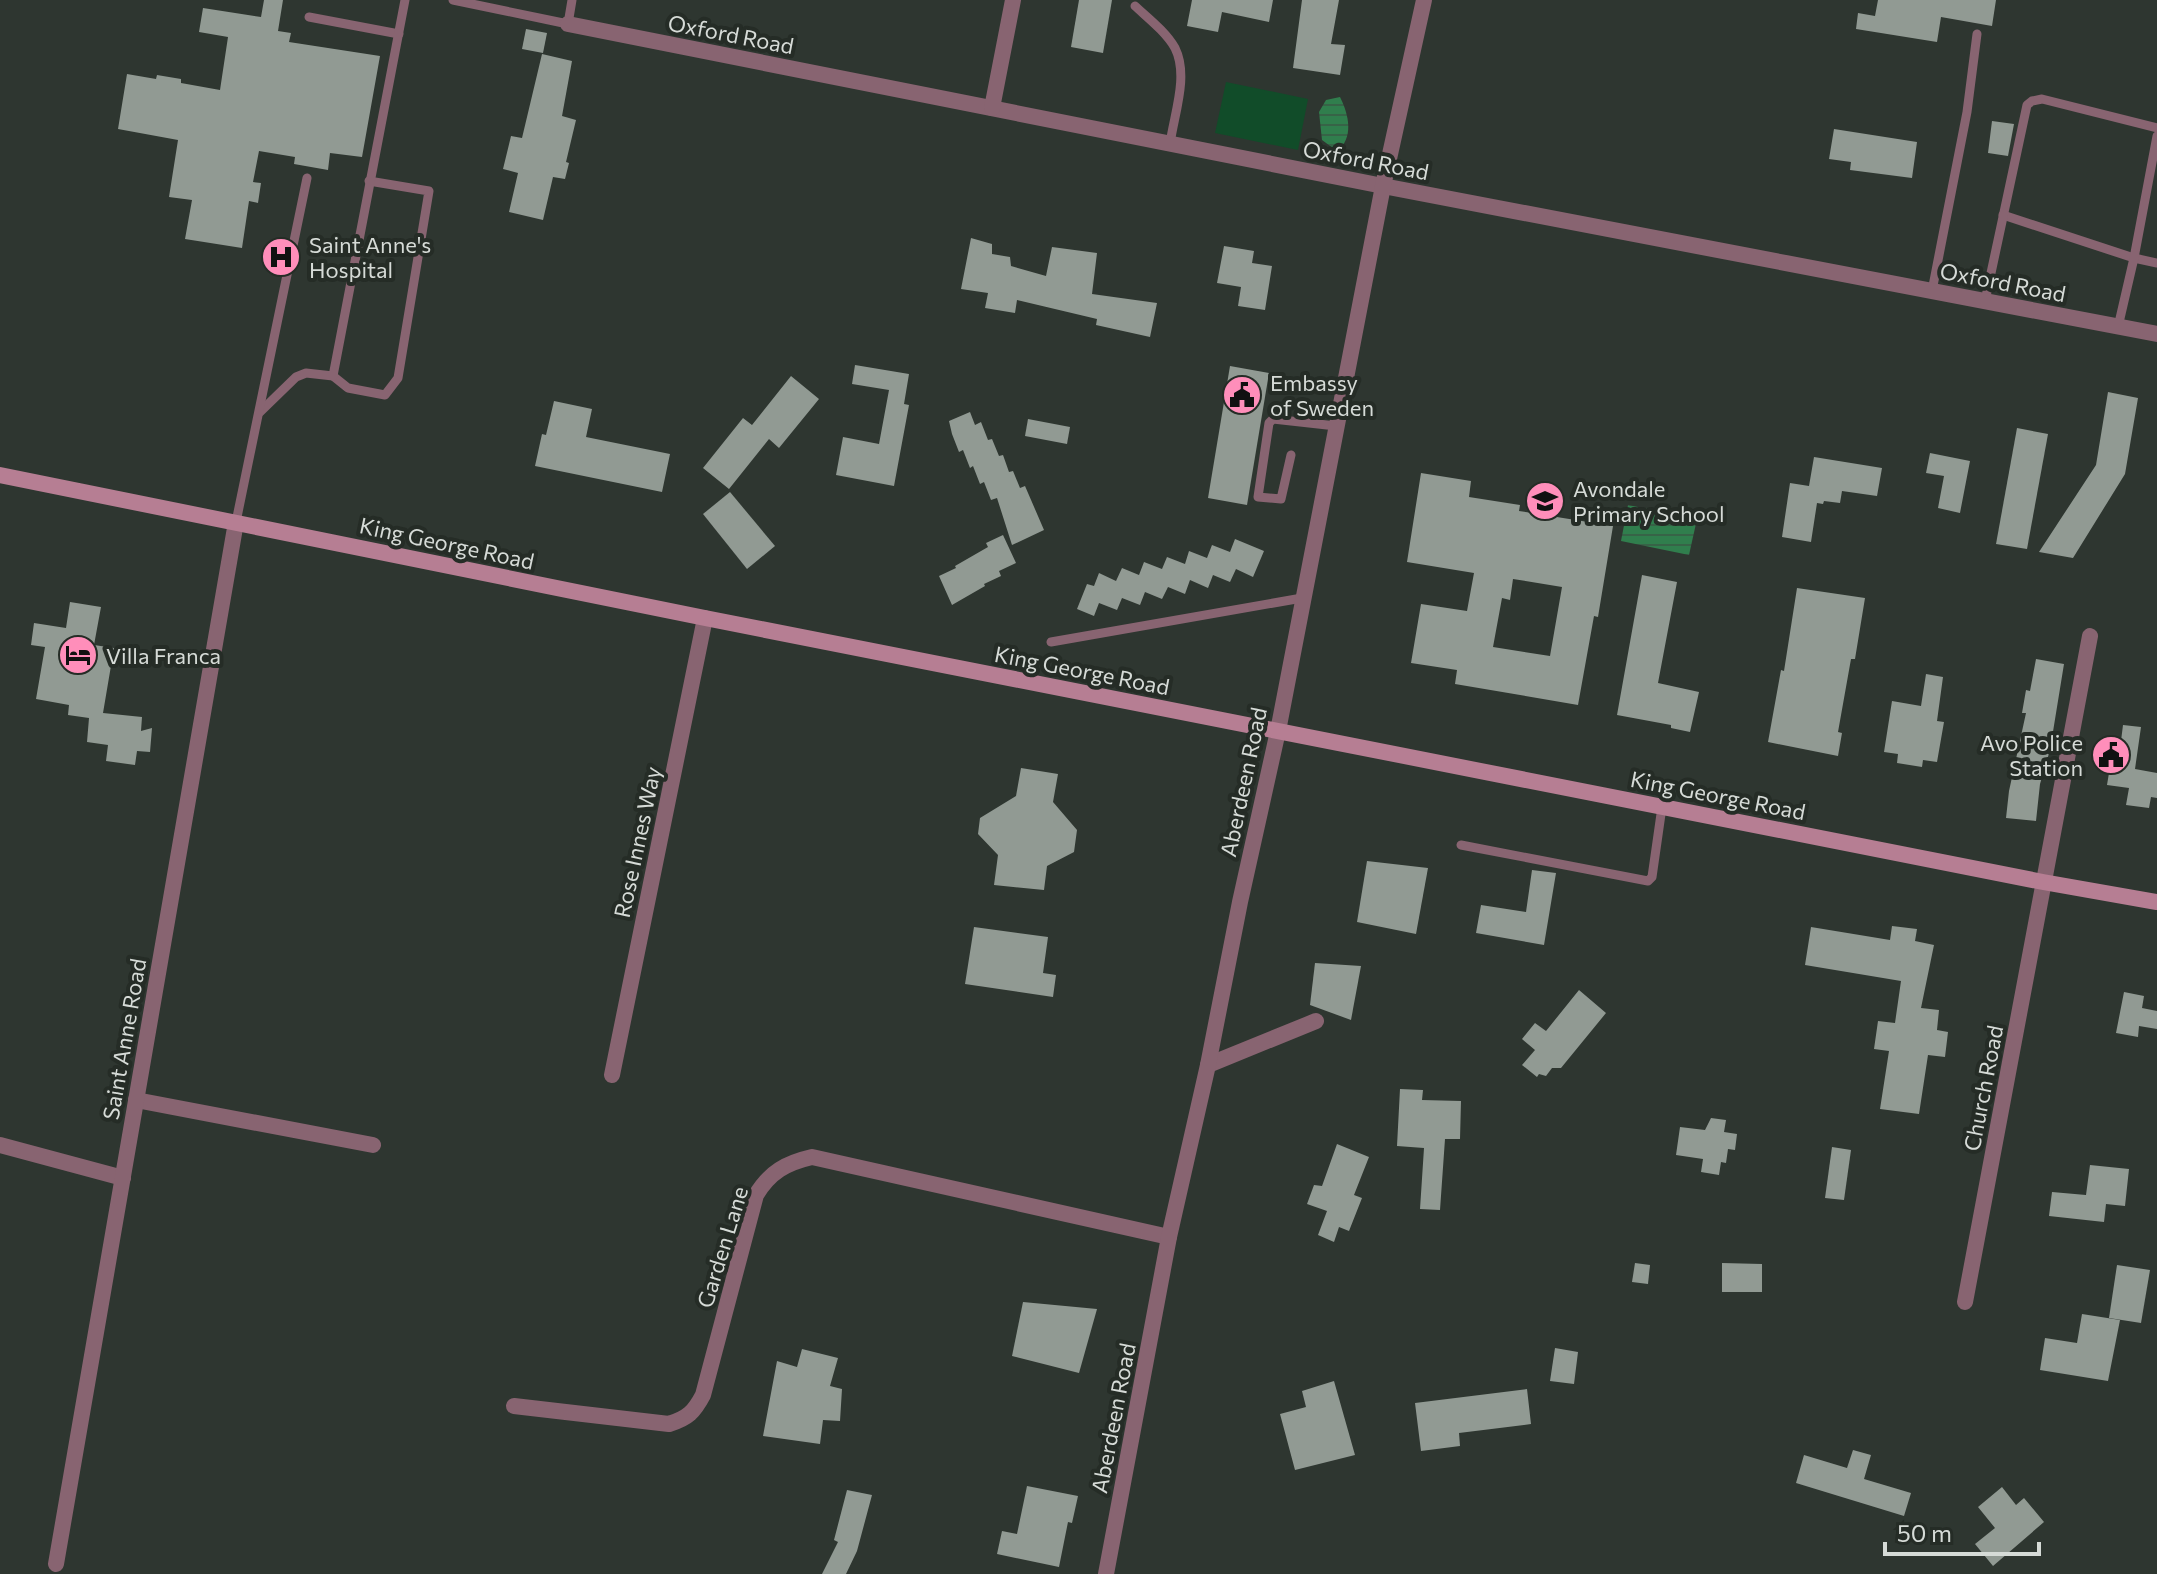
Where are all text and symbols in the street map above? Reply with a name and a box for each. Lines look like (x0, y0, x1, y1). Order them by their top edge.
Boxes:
street label: Oxford Road (666, 9, 796, 59)
street label: Oxford Road (1301, 135, 1431, 185)
place label: Saint Anne's Hospital (309, 231, 431, 283)
hospital icon: Saint Anne's Hospital (260, 236, 302, 278)
street label: Oxford Road (1938, 257, 2068, 307)
place label: Embassy of Sweden (1270, 369, 1374, 421)
public building icon: Embassy of Sweden (1221, 374, 1263, 416)
place label: Avondale Primary School (1573, 475, 1725, 527)
school or university icon: Avondale Primary School (1524, 480, 1566, 522)
street label: King George Road (357, 511, 537, 575)
hotel icon: Villa Franca (57, 634, 99, 676)
street label: King George Road (992, 640, 1172, 700)
place label: Villa Franca (106, 642, 221, 669)
street label: Aberdeen Road (1214, 705, 1272, 859)
place label: Avo Police Station (1980, 729, 2083, 781)
public building icon: Avo Police Station (2090, 734, 2132, 776)
street label: Rose Innes Way (608, 764, 666, 920)
street label: King George Road (1628, 765, 1808, 825)
street label: Saint Anne Road (97, 956, 151, 1122)
street label: Church Road (1958, 1023, 2008, 1153)
street label: Garden Lane (691, 1183, 753, 1311)
street label: Aberdeen Road (1085, 1341, 1141, 1495)
scale bar (1885, 1506, 2039, 1556)
text: 50 m (1897, 1518, 1952, 1547)

